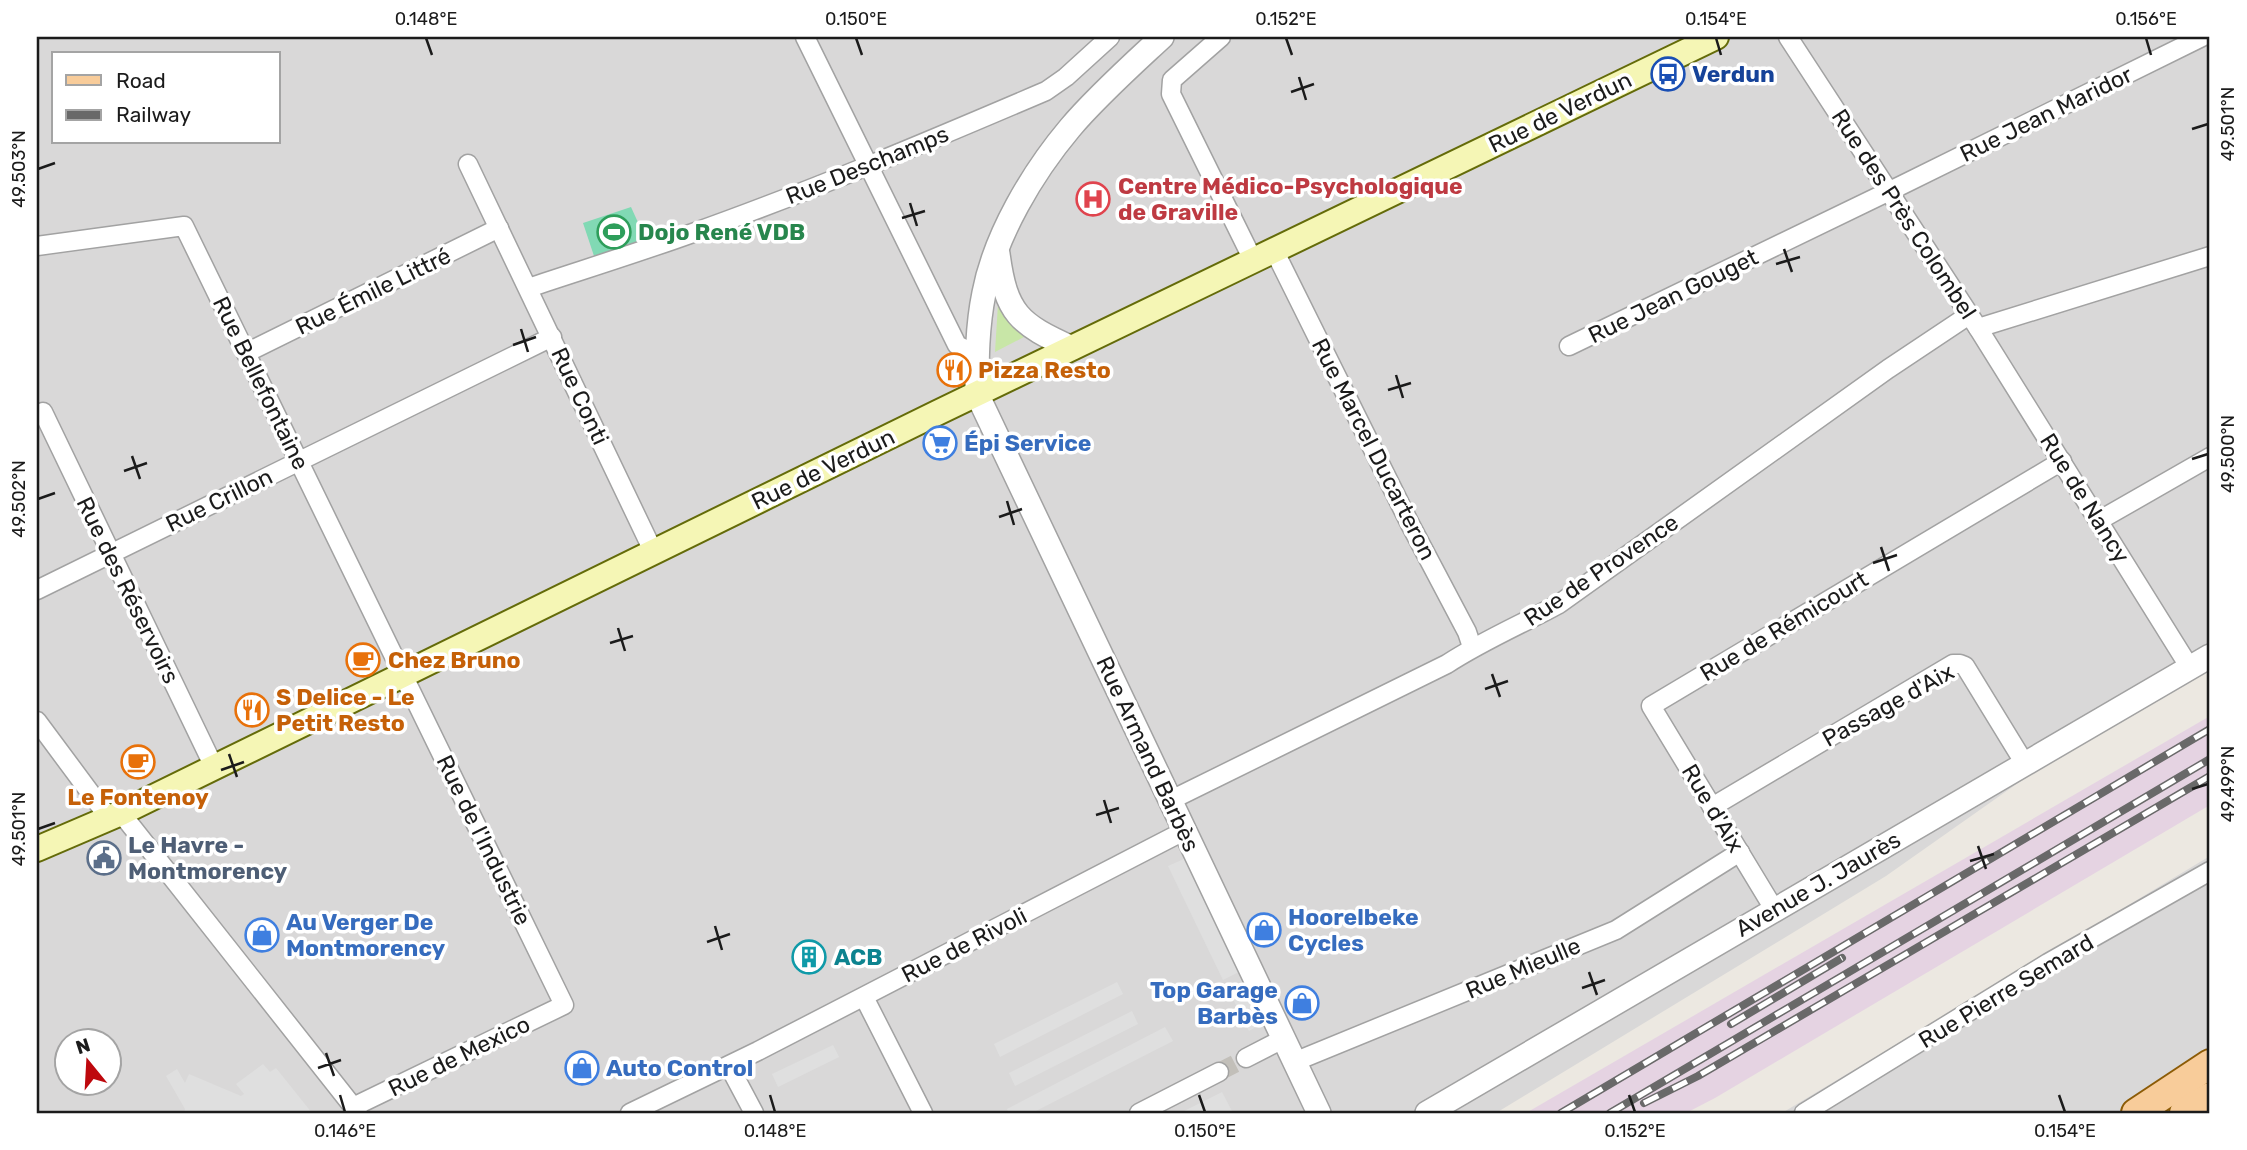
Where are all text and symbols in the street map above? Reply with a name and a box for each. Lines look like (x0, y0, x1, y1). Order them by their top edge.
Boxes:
text: 0.148°E (395, 8, 457, 30)
text: 0.150°E (825, 8, 887, 30)
text: 0.152°E (1255, 8, 1317, 30)
text: 0.154°E (1685, 8, 1747, 30)
text: 0.156°E (2115, 8, 2177, 30)
legend (52, 52, 280, 144)
bus stop icon: Verdun (1649, 55, 1687, 93)
place label: Verdun (1692, 60, 1775, 88)
street label: Rue Jean Maridor (1955, 60, 2137, 168)
street label: Rue de Verdun (1484, 65, 1636, 159)
text: Road (116, 68, 166, 93)
text: 49.501°N (2217, 87, 2239, 161)
text: Railway (116, 102, 191, 127)
street label: Rue des Près Colombel (1826, 104, 1982, 324)
street label: Rue Deschamps (781, 120, 953, 210)
text: 49.503°N (8, 130, 30, 208)
place label: Centre Médico-Psychologique de Graville (1118, 172, 1463, 226)
hospital icon: Centre Médico-Psychologique de Graville (1074, 180, 1112, 218)
sports icon: Dojo René VDB (595, 213, 633, 251)
place label: Dojo René VDB (638, 218, 805, 246)
street label: Rue Émile Littré (291, 241, 455, 341)
street label: Rue Jean Gouget (1584, 243, 1762, 349)
street label: Rue Bellefontaine (207, 292, 315, 474)
street label: Rue Marcel Ducarteron (1306, 333, 1442, 565)
street label: Rue Conti (545, 343, 615, 449)
restaurant icon: Pizza Resto (935, 351, 973, 389)
place label: Pizza Resto (978, 356, 1111, 384)
text: 49.500°N (2217, 415, 2239, 493)
street label: Rue de Verdun (747, 422, 899, 516)
supermarket icon: Épi Service (921, 424, 959, 462)
street label: Rue de Nancy (2034, 428, 2136, 568)
place label: Épi Service (964, 429, 1092, 457)
text: 49.502°N (8, 460, 30, 538)
street label: Rue Crillon (161, 462, 277, 538)
street label: Rue des Réservoirs (71, 492, 185, 688)
street label: Rue de Provence (1518, 508, 1684, 632)
street label: Rue de Rémicourt (1695, 565, 1873, 687)
cafe icon: Chez Bruno (344, 641, 382, 679)
place label: Chez Bruno (388, 646, 521, 674)
street label: Rue Armand Barbès (1090, 652, 1206, 856)
street label: Passage d'Aix (1817, 657, 1959, 753)
place label: S Delice - Le Petit Resto (276, 683, 415, 737)
restaurant icon: S Delice - Le Petit Resto (233, 691, 271, 729)
cafe icon: Le Fontenoy (119, 743, 157, 781)
text: 49.499°N (2217, 746, 2239, 822)
street label: Rue de l'Industrie (431, 750, 537, 930)
street label: Rue d'Aix (1676, 759, 1750, 857)
place label: Le Fontenoy (67, 783, 209, 811)
text: 49.501°N (8, 792, 30, 866)
street label: Avenue J. Jaurès (1730, 825, 1906, 943)
place label: Le Havre - Montmorency (128, 831, 288, 885)
public building icon: Le Havre - Montmorency (85, 839, 123, 877)
street label: Rue de Rivoli (897, 901, 1031, 989)
place label: Hoorelbeke Cycles (1288, 903, 1419, 957)
place label: Au Verger De Montmorency (286, 908, 446, 962)
shop icon: Hoorelbeke Cycles (1245, 911, 1283, 949)
shop icon: Au Verger De Montmorency (243, 916, 281, 954)
street label: Rue Pierre Semard (1914, 928, 2098, 1054)
street label: Rue Mieulle (1461, 931, 1585, 1005)
building icon: ACB (790, 938, 828, 976)
place label: ACB (834, 943, 882, 971)
place label: Top Garage Barbès (1150, 976, 1278, 1030)
shop icon: Top Garage Barbès (1283, 984, 1321, 1022)
street label: Rue de Mexico (383, 1010, 535, 1102)
north arrow (52, 1028, 122, 1098)
text: N (73, 1033, 93, 1059)
shop icon: Auto Control (563, 1049, 601, 1087)
place label: Auto Control (606, 1054, 753, 1082)
text: 0.146°E (314, 1120, 376, 1142)
text: 0.148°E (744, 1120, 806, 1142)
text: 0.150°E (1174, 1120, 1236, 1142)
text: 0.152°E (1604, 1120, 1666, 1142)
text: 0.154°E (2034, 1120, 2096, 1142)

